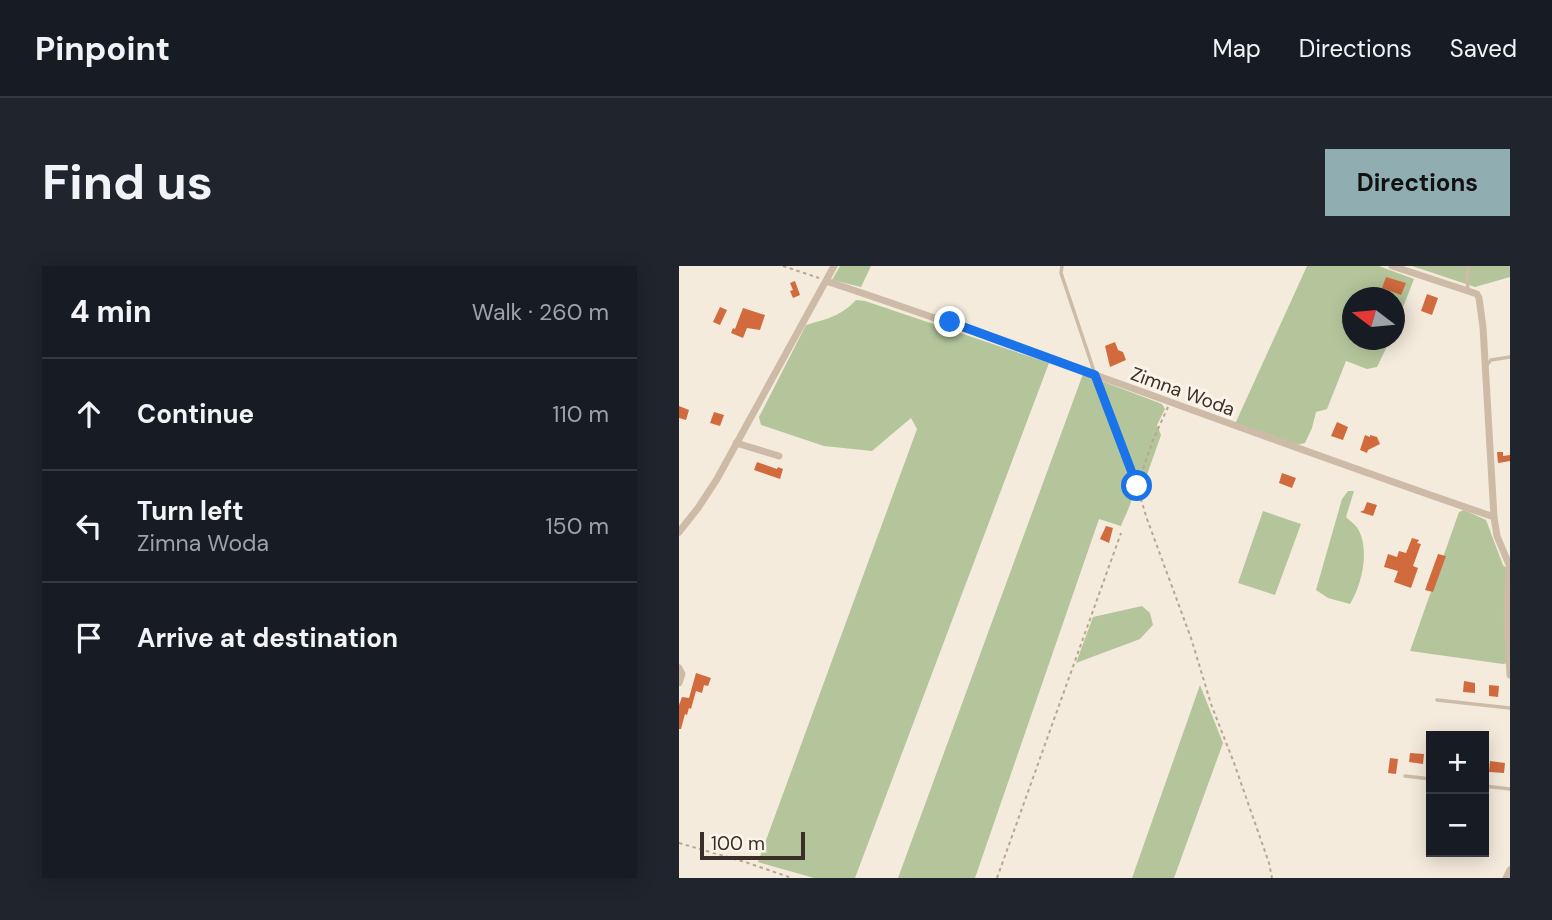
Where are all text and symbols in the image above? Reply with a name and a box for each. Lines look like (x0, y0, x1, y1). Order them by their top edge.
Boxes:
text: Pinpoint (35, 27, 170, 70)
text: Map (1213, 33, 1261, 64)
text: Directions (1299, 33, 1412, 64)
text: Saved (1450, 33, 1517, 64)
button: Directions (1325, 149, 1510, 216)
text: Find us (42, 150, 213, 214)
north arrow (1342, 287, 1405, 350)
text: 4 min (70, 292, 152, 331)
text: Walk · 260 m (472, 297, 609, 327)
route end (934, 306, 965, 337)
street label: Zimna Woda (1127, 361, 1238, 422)
icon: ahead (70, 395, 108, 433)
text: Continue (137, 397, 254, 431)
text: 110 m (552, 399, 609, 429)
route start (1121, 470, 1152, 501)
text: Turn left (137, 494, 244, 528)
icon: left (70, 507, 108, 545)
text: 150 m (545, 511, 609, 541)
text: Zimna Woda (137, 528, 269, 558)
icon: arrive (70, 619, 108, 657)
text: Arrive at destination (137, 621, 398, 655)
map controls (1426, 731, 1489, 857)
button: + (1426, 731, 1489, 794)
button: − (1426, 794, 1489, 857)
scale bar (700, 829, 805, 861)
text: 100 m (711, 831, 765, 856)

